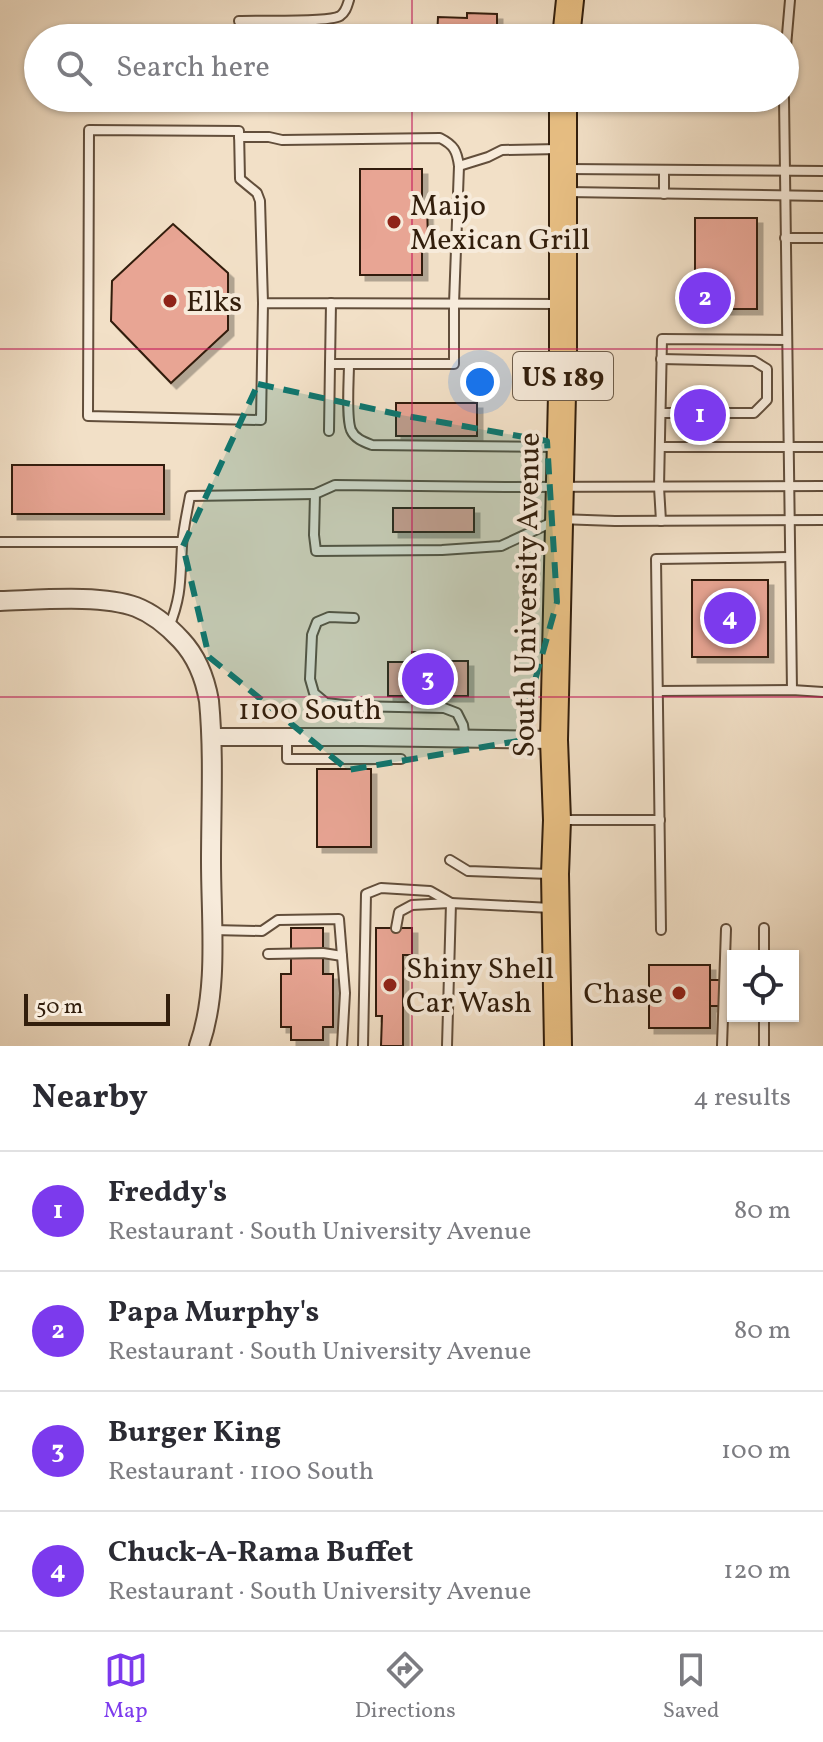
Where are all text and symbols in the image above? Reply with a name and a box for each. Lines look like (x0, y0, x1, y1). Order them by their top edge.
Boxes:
search box (24, 24, 799, 112)
icon: search (52, 46, 96, 90)
text: Search here (116, 47, 270, 89)
place label: Maijo Mexican Grill (410, 186, 590, 262)
marker: Maijo Mexican Grill (385, 213, 403, 231)
pin: 2 (679, 268, 731, 328)
place label: Elks (186, 282, 242, 324)
marker: Elks (161, 292, 179, 310)
road number: US 189 (513, 352, 613, 400)
your location (460, 362, 500, 402)
pin: 1 (674, 385, 726, 445)
street label: South University Avenue (504, 432, 552, 758)
pin: 4 (704, 588, 756, 648)
pin: 3 (402, 649, 454, 709)
street label: 1100 South (238, 690, 382, 732)
place label: Shiny Shell Car Wash (406, 949, 554, 1025)
map controls (727, 950, 799, 1022)
button: locate (727, 950, 799, 1022)
place label: Chase (584, 974, 663, 1016)
marker: Shiny Shell Car Wash (381, 976, 399, 994)
marker: Chase (670, 984, 688, 1002)
scale bar (24, 990, 170, 1026)
text: 50 m (36, 992, 83, 1023)
text: Nearby (32, 1075, 148, 1122)
text: 4 results (693, 1080, 791, 1116)
text: Freddy's (108, 1172, 227, 1214)
text: 1 (53, 1193, 63, 1229)
text: 80 m (734, 1193, 791, 1229)
text: Restaurant · South University Avenue (108, 1214, 531, 1250)
text: Papa Murphy's (108, 1292, 319, 1334)
text: 2 (51, 1313, 65, 1349)
text: 80 m (734, 1313, 791, 1349)
text: Restaurant · South University Avenue (108, 1334, 531, 1370)
text: Burger King (108, 1412, 281, 1454)
text: 3 (51, 1433, 65, 1469)
text: 100 m (721, 1433, 791, 1469)
text: Restaurant · 1100 South (108, 1454, 374, 1490)
text: Chuck-A-Rama Buffet (108, 1532, 413, 1574)
text: 4 (50, 1553, 66, 1589)
text: 120 m (723, 1553, 791, 1589)
text: Restaurant · South University Avenue (108, 1574, 531, 1610)
tab: Map (104, 1648, 148, 1727)
tab: Directions (355, 1648, 456, 1727)
tab: Saved (663, 1648, 719, 1727)

